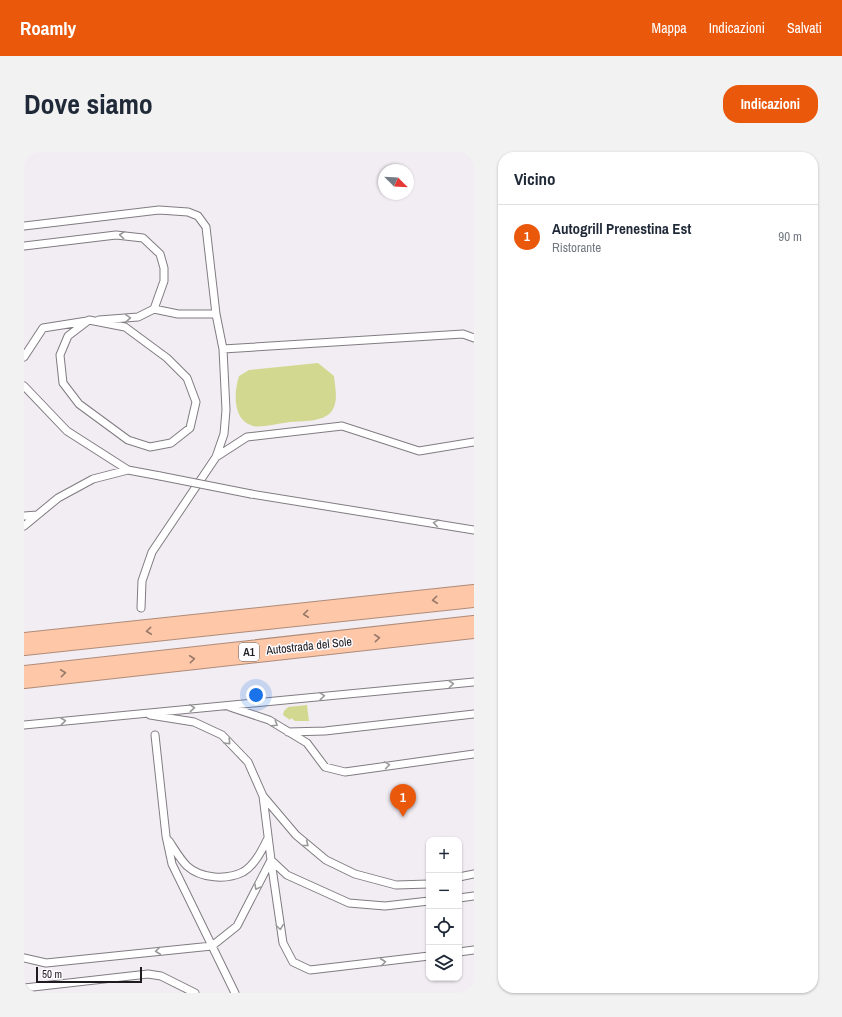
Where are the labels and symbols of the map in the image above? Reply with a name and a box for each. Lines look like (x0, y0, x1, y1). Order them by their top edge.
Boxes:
north arrow (378, 164, 414, 200)
one-way arrow (119, 231, 125, 240)
one-way arrow (125, 313, 131, 322)
one-way arrow (432, 520, 439, 528)
one-way arrow (432, 595, 438, 604)
one-way arrow (303, 609, 309, 618)
one-way arrow (146, 626, 152, 635)
street label: Autostrada del Sole (264, 634, 353, 659)
one-way arrow (374, 634, 380, 643)
road number: A1 (239, 643, 259, 661)
one-way arrow (189, 654, 195, 663)
one-way arrow (60, 669, 66, 678)
one-way arrow (448, 680, 454, 689)
your location (246, 685, 266, 705)
one-way arrow (319, 692, 325, 701)
one-way arrow (189, 704, 195, 713)
one-way arrow (60, 717, 66, 726)
one-way arrow (271, 719, 278, 726)
one-way arrow (224, 737, 231, 745)
one-way arrow (384, 762, 390, 770)
pin: 1 (390, 784, 416, 817)
one-way arrow (302, 839, 309, 846)
one-way arrow (254, 883, 262, 890)
one-way arrow (275, 924, 284, 930)
one-way arrow (155, 947, 161, 956)
one-way arrow (380, 957, 386, 966)
scale bar (36, 965, 142, 984)

